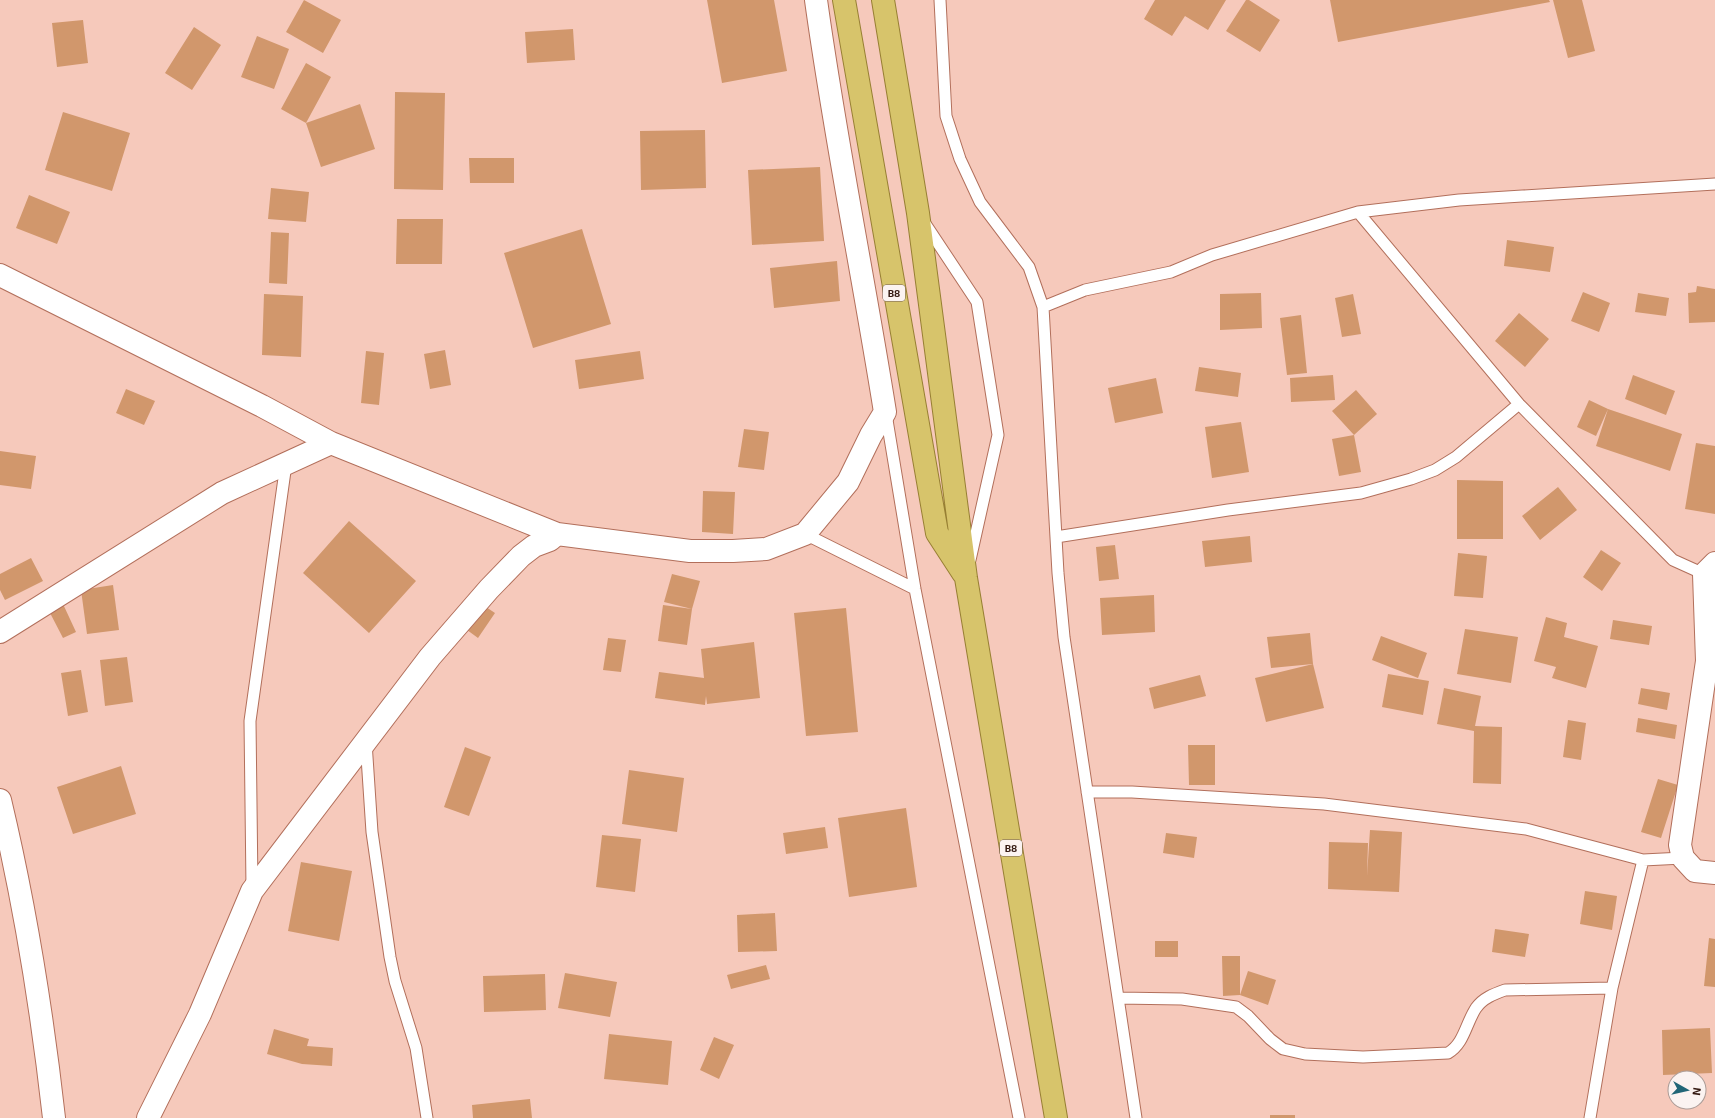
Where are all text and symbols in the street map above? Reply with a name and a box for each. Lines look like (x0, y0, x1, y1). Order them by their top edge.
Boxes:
road number: B8 (883, 285, 905, 301)
road number: B8 (1000, 840, 1022, 856)
north arrow (1667, 1070, 1707, 1110)
text: N (1690, 1087, 1704, 1096)

